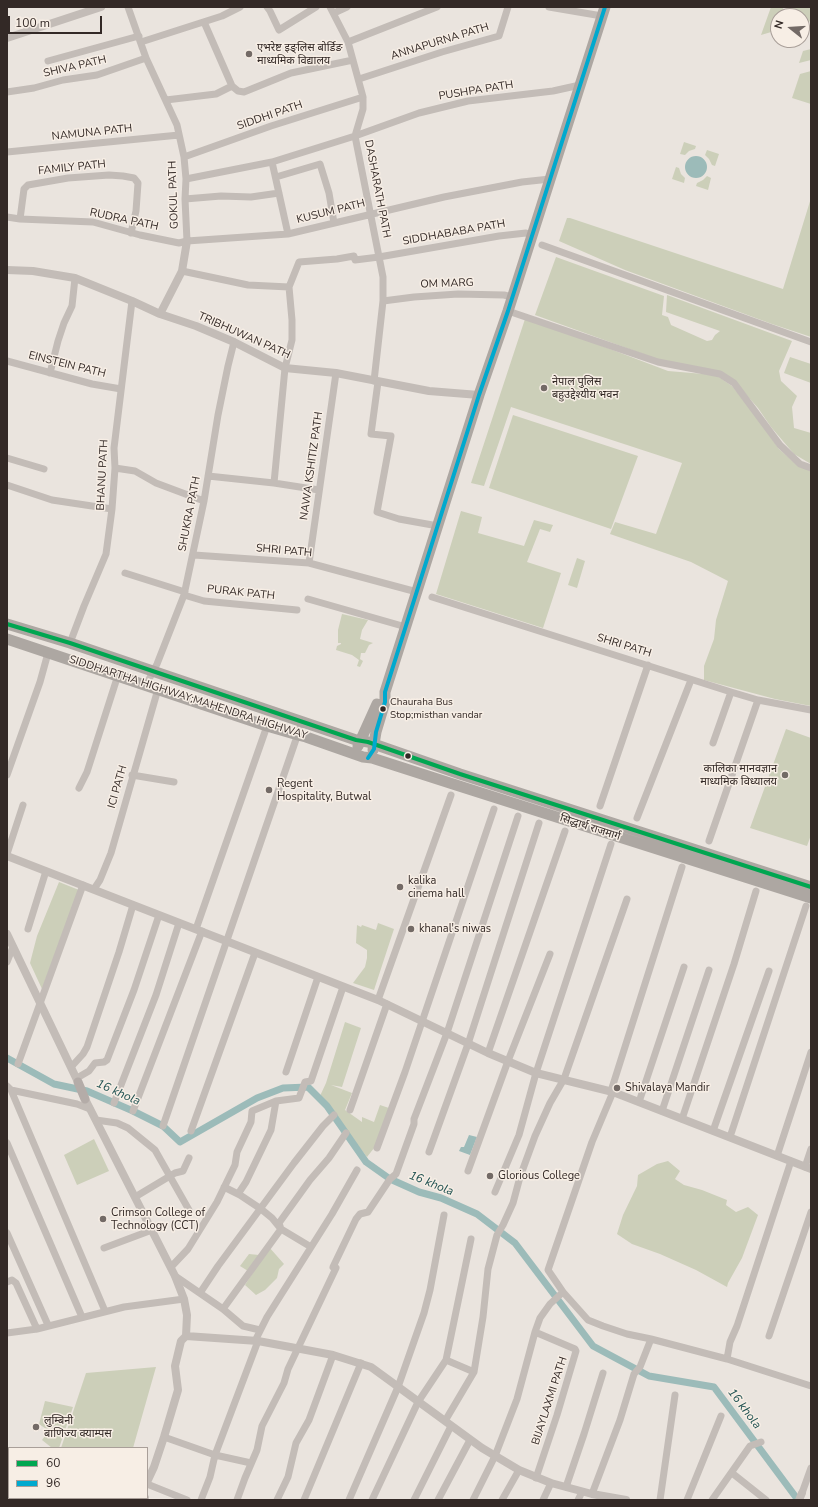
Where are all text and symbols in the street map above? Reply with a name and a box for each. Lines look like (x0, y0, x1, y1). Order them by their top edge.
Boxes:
scale bar (10, 8, 104, 34)
north arrow (770, 8, 810, 48)
text: 100 m (15, 15, 50, 31)
text: N (771, 19, 787, 31)
street label: ANNAPURNA PATH (389, 21, 491, 63)
place label: एभरेष्ट इङ्लिस बोर्डिङ माध्यमिक विद्यालय (257, 41, 342, 67)
marker: एभरेष्ट इङ्लिस बोर्डिङ माध्यमिक विद्यालय (244, 49, 254, 59)
street label: SHIVA PATH (42, 53, 108, 81)
street label: PUSHPA PATH (438, 79, 514, 103)
street label: SIDDHI PATH (236, 99, 304, 133)
street label: NAMUNA PATH (51, 122, 133, 144)
street label: DASHARATH PATH (361, 139, 393, 239)
street label: FAMILY PATH (37, 158, 107, 178)
street label: GOKUL PATH (166, 161, 182, 229)
street label: KUSUM PATH (295, 197, 367, 227)
street label: RUDRA PATH (88, 206, 160, 234)
street label: SIDDHABABA PATH (402, 217, 506, 249)
street label: OM MARG (420, 276, 474, 292)
street label: TRIBHUWAN PATH (196, 310, 292, 362)
street label: EINSTEIN PATH (27, 349, 107, 381)
place label: नेपाल पुलिस बहुउद्देश्यीय भवन (552, 375, 619, 401)
marker: नेपाल पुलिस बहुउद्देश्यीय भवन (539, 383, 549, 393)
street label: NAWA KSHITIZ PATH (298, 411, 326, 521)
street label: BHANU PATH (95, 439, 111, 511)
street label: SHUKRA PATH (176, 475, 204, 553)
street label: SHRI PATH (255, 542, 313, 560)
street label: PURAK PATH (206, 583, 276, 603)
street label: SHRI PATH (595, 631, 653, 661)
street label: SIDDHARTHA HIGHWAY;MAHENDRA HIGHWAY (67, 653, 309, 743)
place label: Chauraha Bus Stop;misthan vandar (390, 697, 482, 720)
marker: Chauraha Bus Stop;misthan vandar (378, 704, 388, 714)
unlabelled marker (403, 751, 413, 761)
place label: कालिका मानवज्ञान माध्यमिक विध्यालय (700, 762, 777, 788)
street label: ICI PATH (106, 764, 130, 810)
marker: कालिका मानवज्ञान माध्यमिक विध्यालय (780, 770, 790, 780)
place label: Regent Hospitality, Butwal (277, 777, 371, 803)
marker: Regent Hospitality, Butwal (264, 785, 274, 795)
street label: सिद्धार्थ राजमार्ग (558, 812, 622, 844)
place label: kalika cinema hall (408, 874, 464, 900)
marker: kalika cinema hall (395, 882, 405, 892)
place label: khanal's niwas (419, 922, 491, 936)
marker: khanal's niwas (406, 924, 416, 934)
water label: 16 khola (94, 1077, 142, 1109)
place label: Shivalaya Mandir (625, 1081, 710, 1095)
marker: Shivalaya Mandir (612, 1083, 622, 1093)
water label: 16 khola (407, 1169, 455, 1199)
place label: Glorious College (498, 1169, 580, 1183)
marker: Glorious College (485, 1171, 495, 1181)
place label: Crimson College of Technology (CCT) (111, 1206, 205, 1232)
marker: Crimson College of Technology (CCT) (98, 1214, 108, 1224)
street label: BIJAYLAXMI PATH (530, 1355, 570, 1447)
water label: 16 khola (724, 1386, 764, 1432)
place label: लुम्बिनी बाणिज्य क्याम्पस (44, 1414, 112, 1440)
marker: लुम्बिनी बाणिज्य क्याम्पस (31, 1422, 41, 1432)
legend (8, 1447, 148, 1499)
text: 60 (46, 1455, 60, 1471)
text: 96 (46, 1475, 60, 1491)

